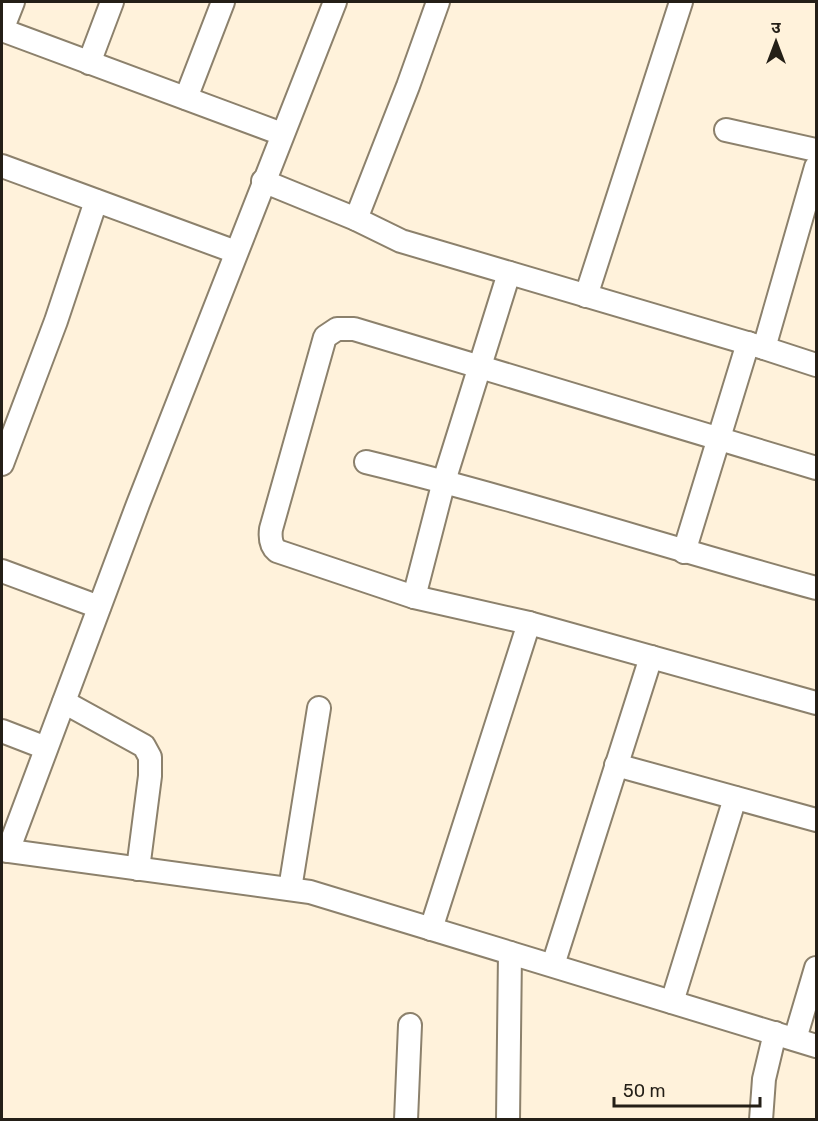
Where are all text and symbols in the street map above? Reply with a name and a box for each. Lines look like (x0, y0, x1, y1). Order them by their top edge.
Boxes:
north arrow (746, 12, 806, 72)
text: उ (771, 18, 781, 37)
scale bar (614, 1070, 760, 1108)
text: 50 m (623, 1080, 666, 1102)

